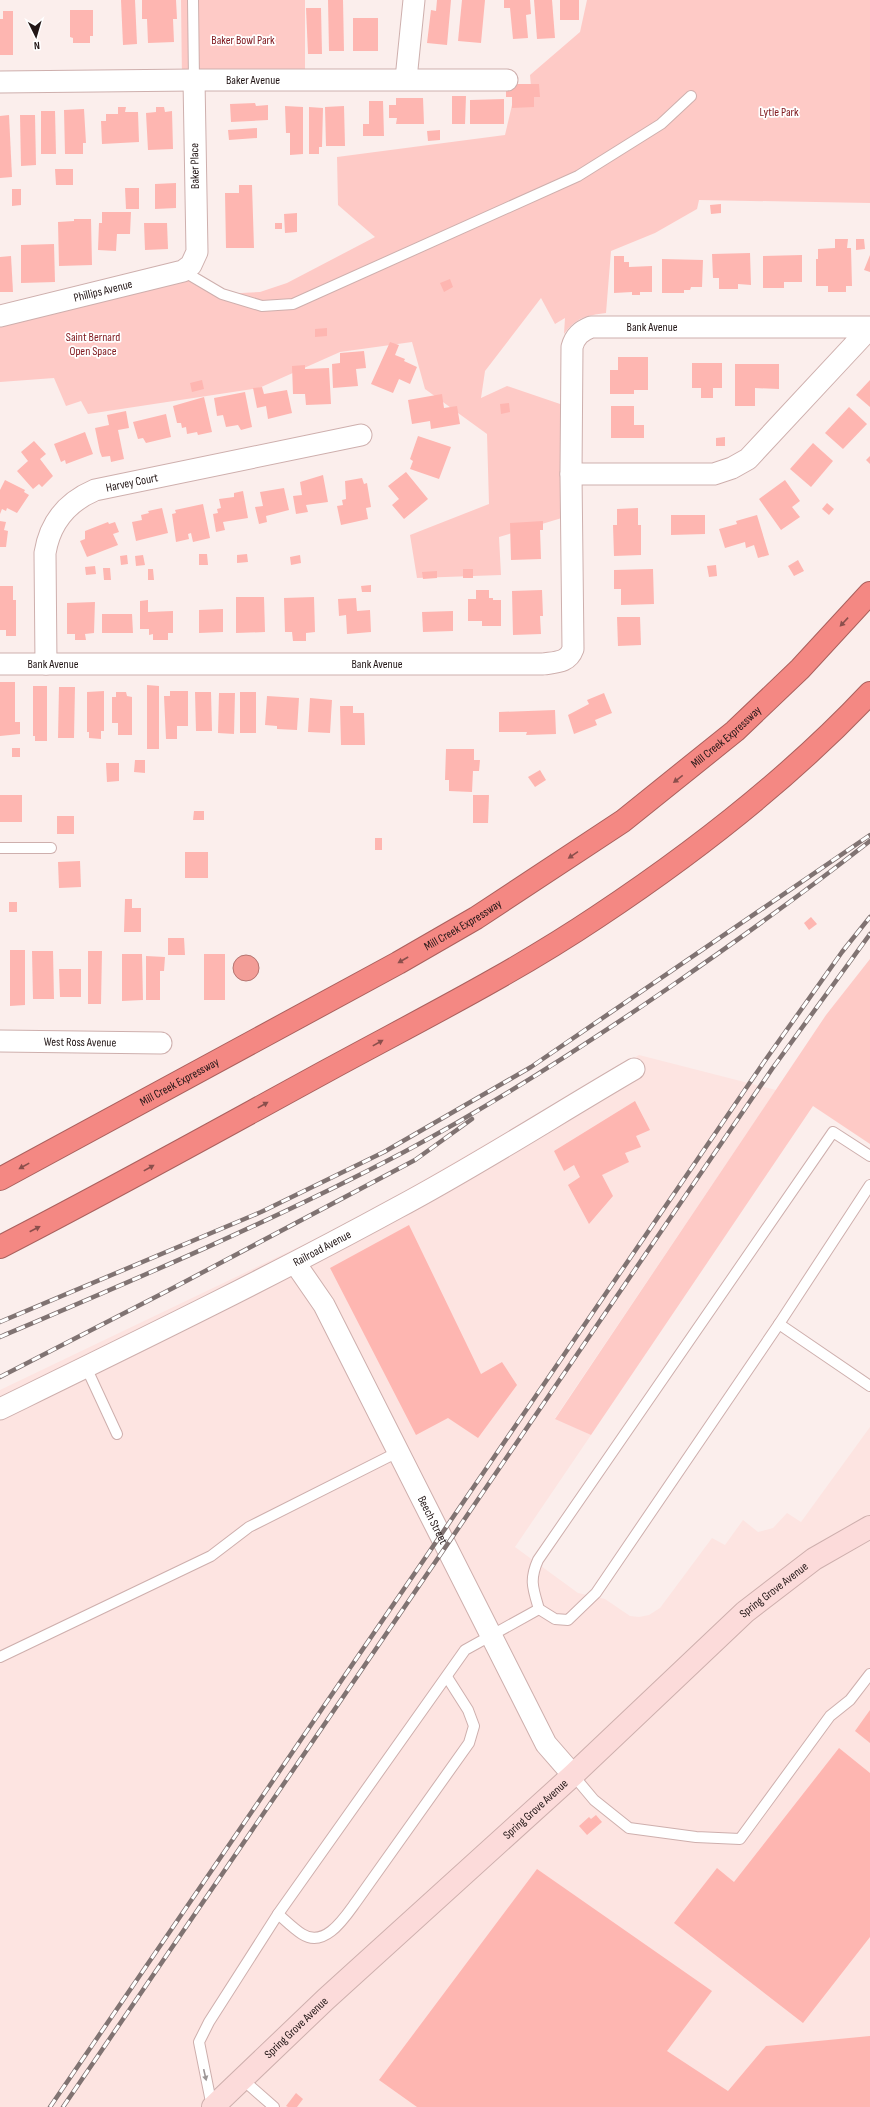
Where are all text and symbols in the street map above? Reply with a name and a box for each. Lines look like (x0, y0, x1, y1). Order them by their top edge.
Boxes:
north arrow (16, 16, 56, 56)
park label: Baker Bowl Park (211, 33, 275, 48)
text: N (33, 39, 40, 52)
street label: Baker Avenue (226, 73, 280, 88)
park label: Lytle Park (759, 105, 799, 120)
street label: Baker Place (187, 143, 203, 189)
street label: Phillips Avenue (72, 276, 134, 305)
street label: Bank Avenue (627, 320, 678, 335)
park label: Saint Bernard Open Space (66, 330, 120, 359)
street label: Harvey Court (104, 470, 160, 495)
one-way arrow (839, 617, 849, 627)
street label: Bank Avenue (27, 657, 79, 672)
street label: Bank Avenue (351, 657, 403, 672)
street label: Mill Creek Expressway (688, 702, 764, 771)
one-way arrow (673, 774, 684, 783)
one-way arrow (567, 851, 579, 858)
street label: Mill Creek Expressway (421, 896, 505, 954)
one-way arrow (397, 957, 409, 964)
street label: West Ross Avenue (44, 1034, 117, 1050)
one-way arrow (372, 1040, 383, 1047)
street label: Mill Creek Expressway (137, 1054, 222, 1109)
one-way arrow (257, 1102, 269, 1109)
one-way arrow (18, 1162, 30, 1169)
one-way arrow (143, 1164, 155, 1171)
one-way arrow (29, 1226, 40, 1232)
street label: Railroad Avenue (290, 1227, 354, 1269)
street label: Beech Street (414, 1493, 451, 1547)
street label: Spring Grove Avenue (736, 1559, 811, 1621)
street label: Spring Grove Avenue (500, 1776, 571, 1842)
street label: Spring Grove Avenue (261, 1993, 331, 2061)
one-way arrow (202, 2069, 208, 2081)

